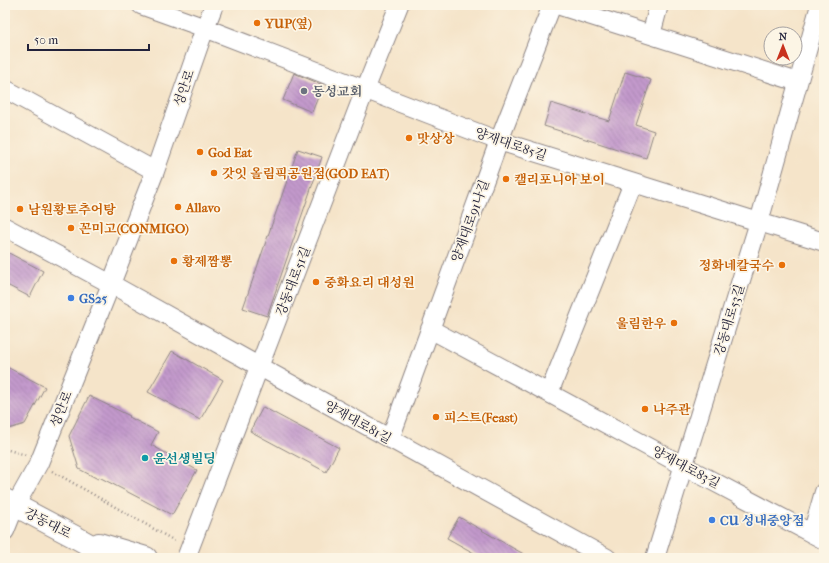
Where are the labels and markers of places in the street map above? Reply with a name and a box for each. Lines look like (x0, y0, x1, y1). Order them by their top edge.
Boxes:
place label: YUP(옆) (264, 16, 312, 31)
marker: YUP(옆) (252, 18, 262, 28)
place label: 동성교회 (312, 84, 362, 99)
marker: 동성교회 (299, 86, 309, 96)
place label: 맛상상 (417, 131, 455, 146)
marker: 맛상상 (404, 133, 414, 143)
place label: God Eat (208, 145, 253, 160)
marker: God Eat (195, 147, 205, 157)
place label: 갓잇 올림픽공원점(GOD EAT) (222, 166, 390, 181)
marker: 갓잇 올림픽공원점(GOD EAT) (209, 168, 219, 178)
place label: 캘리포니아 보이 (514, 172, 605, 187)
marker: 캘리포니아 보이 (501, 174, 511, 184)
place label: Allavo (185, 200, 221, 215)
place label: 남원황토추어탕 (28, 202, 116, 217)
marker: Allavo (173, 202, 183, 212)
marker: 남원황토추어탕 (15, 204, 25, 214)
place label: 꼰미고(CONMIGO) (79, 221, 189, 236)
marker: 꼰미고(CONMIGO) (66, 223, 76, 233)
place label: 황제짬뽕 (182, 254, 233, 269)
marker: 황제짬뽕 (169, 256, 179, 266)
place label: 정화네칼국수 (699, 258, 774, 273)
marker: 정화네칼국수 (777, 260, 787, 270)
place label: 중화요리 대성원 (324, 275, 415, 290)
marker: 중화요리 대성원 (311, 277, 321, 287)
place label: GS25 (79, 291, 108, 306)
marker: GS25 (66, 293, 76, 303)
place label: 울림한우 (616, 316, 666, 331)
marker: 울림한우 (669, 318, 679, 328)
place label: 나주관 (653, 402, 691, 417)
marker: 나주관 (640, 404, 650, 414)
place label: 피스트(Feast) (444, 410, 518, 425)
marker: 피스트(Feast) (431, 412, 441, 422)
place label: 윤선생빌딩 (153, 451, 216, 466)
marker: 윤선생빌딩 (140, 453, 150, 463)
place label: CU 성내중앙점 (720, 513, 804, 528)
marker: CU 성내중앙점 (707, 515, 717, 525)

